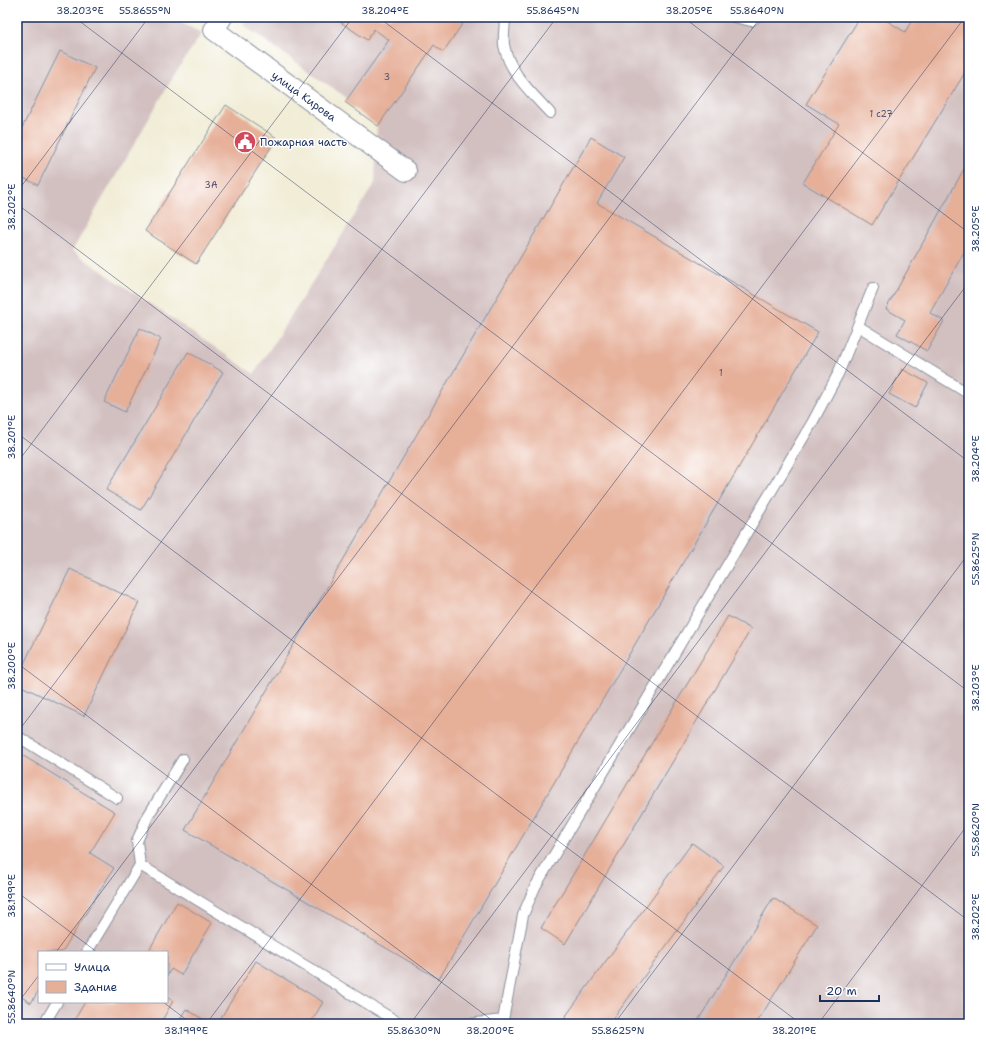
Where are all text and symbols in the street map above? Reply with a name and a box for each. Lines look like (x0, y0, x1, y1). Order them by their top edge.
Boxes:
text: 38.203°E (56, 4, 104, 17)
text: 55.8655°N (119, 4, 171, 17)
text: 38.204°E (361, 4, 409, 17)
text: 55.8645°N (527, 4, 579, 17)
text: 38.205°E (666, 4, 712, 17)
text: 55.8640°N (730, 4, 784, 17)
street label: улица Кирова (268, 68, 339, 125)
house number: 3 (384, 71, 390, 83)
house number: 1 с27 (870, 108, 892, 120)
public building icon: Пожарная часть (232, 129, 258, 155)
place label: Пожарная часть (260, 135, 348, 150)
house number: 3А (205, 179, 218, 191)
text: 38.202°E (5, 183, 18, 231)
text: 38.205°E (969, 206, 982, 252)
house number: 1 (719, 367, 723, 379)
text: 38.201°E (5, 415, 18, 459)
text: 38.204°E (969, 435, 982, 483)
text: 55.8625°N (969, 533, 982, 585)
text: 38.200°E (5, 642, 18, 690)
text: 38.203°E (969, 664, 982, 712)
text: 55.8620°N (969, 803, 982, 857)
text: 38.199°E (5, 874, 18, 918)
text: 38.202°E (969, 893, 982, 941)
legend (38, 951, 168, 1003)
text: Улица (74, 959, 111, 975)
text: 55.8640°N (5, 970, 18, 1024)
scale bar (820, 977, 879, 1003)
text: Здание (74, 979, 118, 995)
text: 20 m (826, 983, 857, 999)
text: 38.199°E (164, 1024, 208, 1037)
text: 55.8630°N (387, 1024, 441, 1037)
text: 38.200°E (466, 1024, 514, 1037)
text: 55.8625°N (592, 1024, 644, 1037)
text: 38.201°E (772, 1024, 816, 1037)

